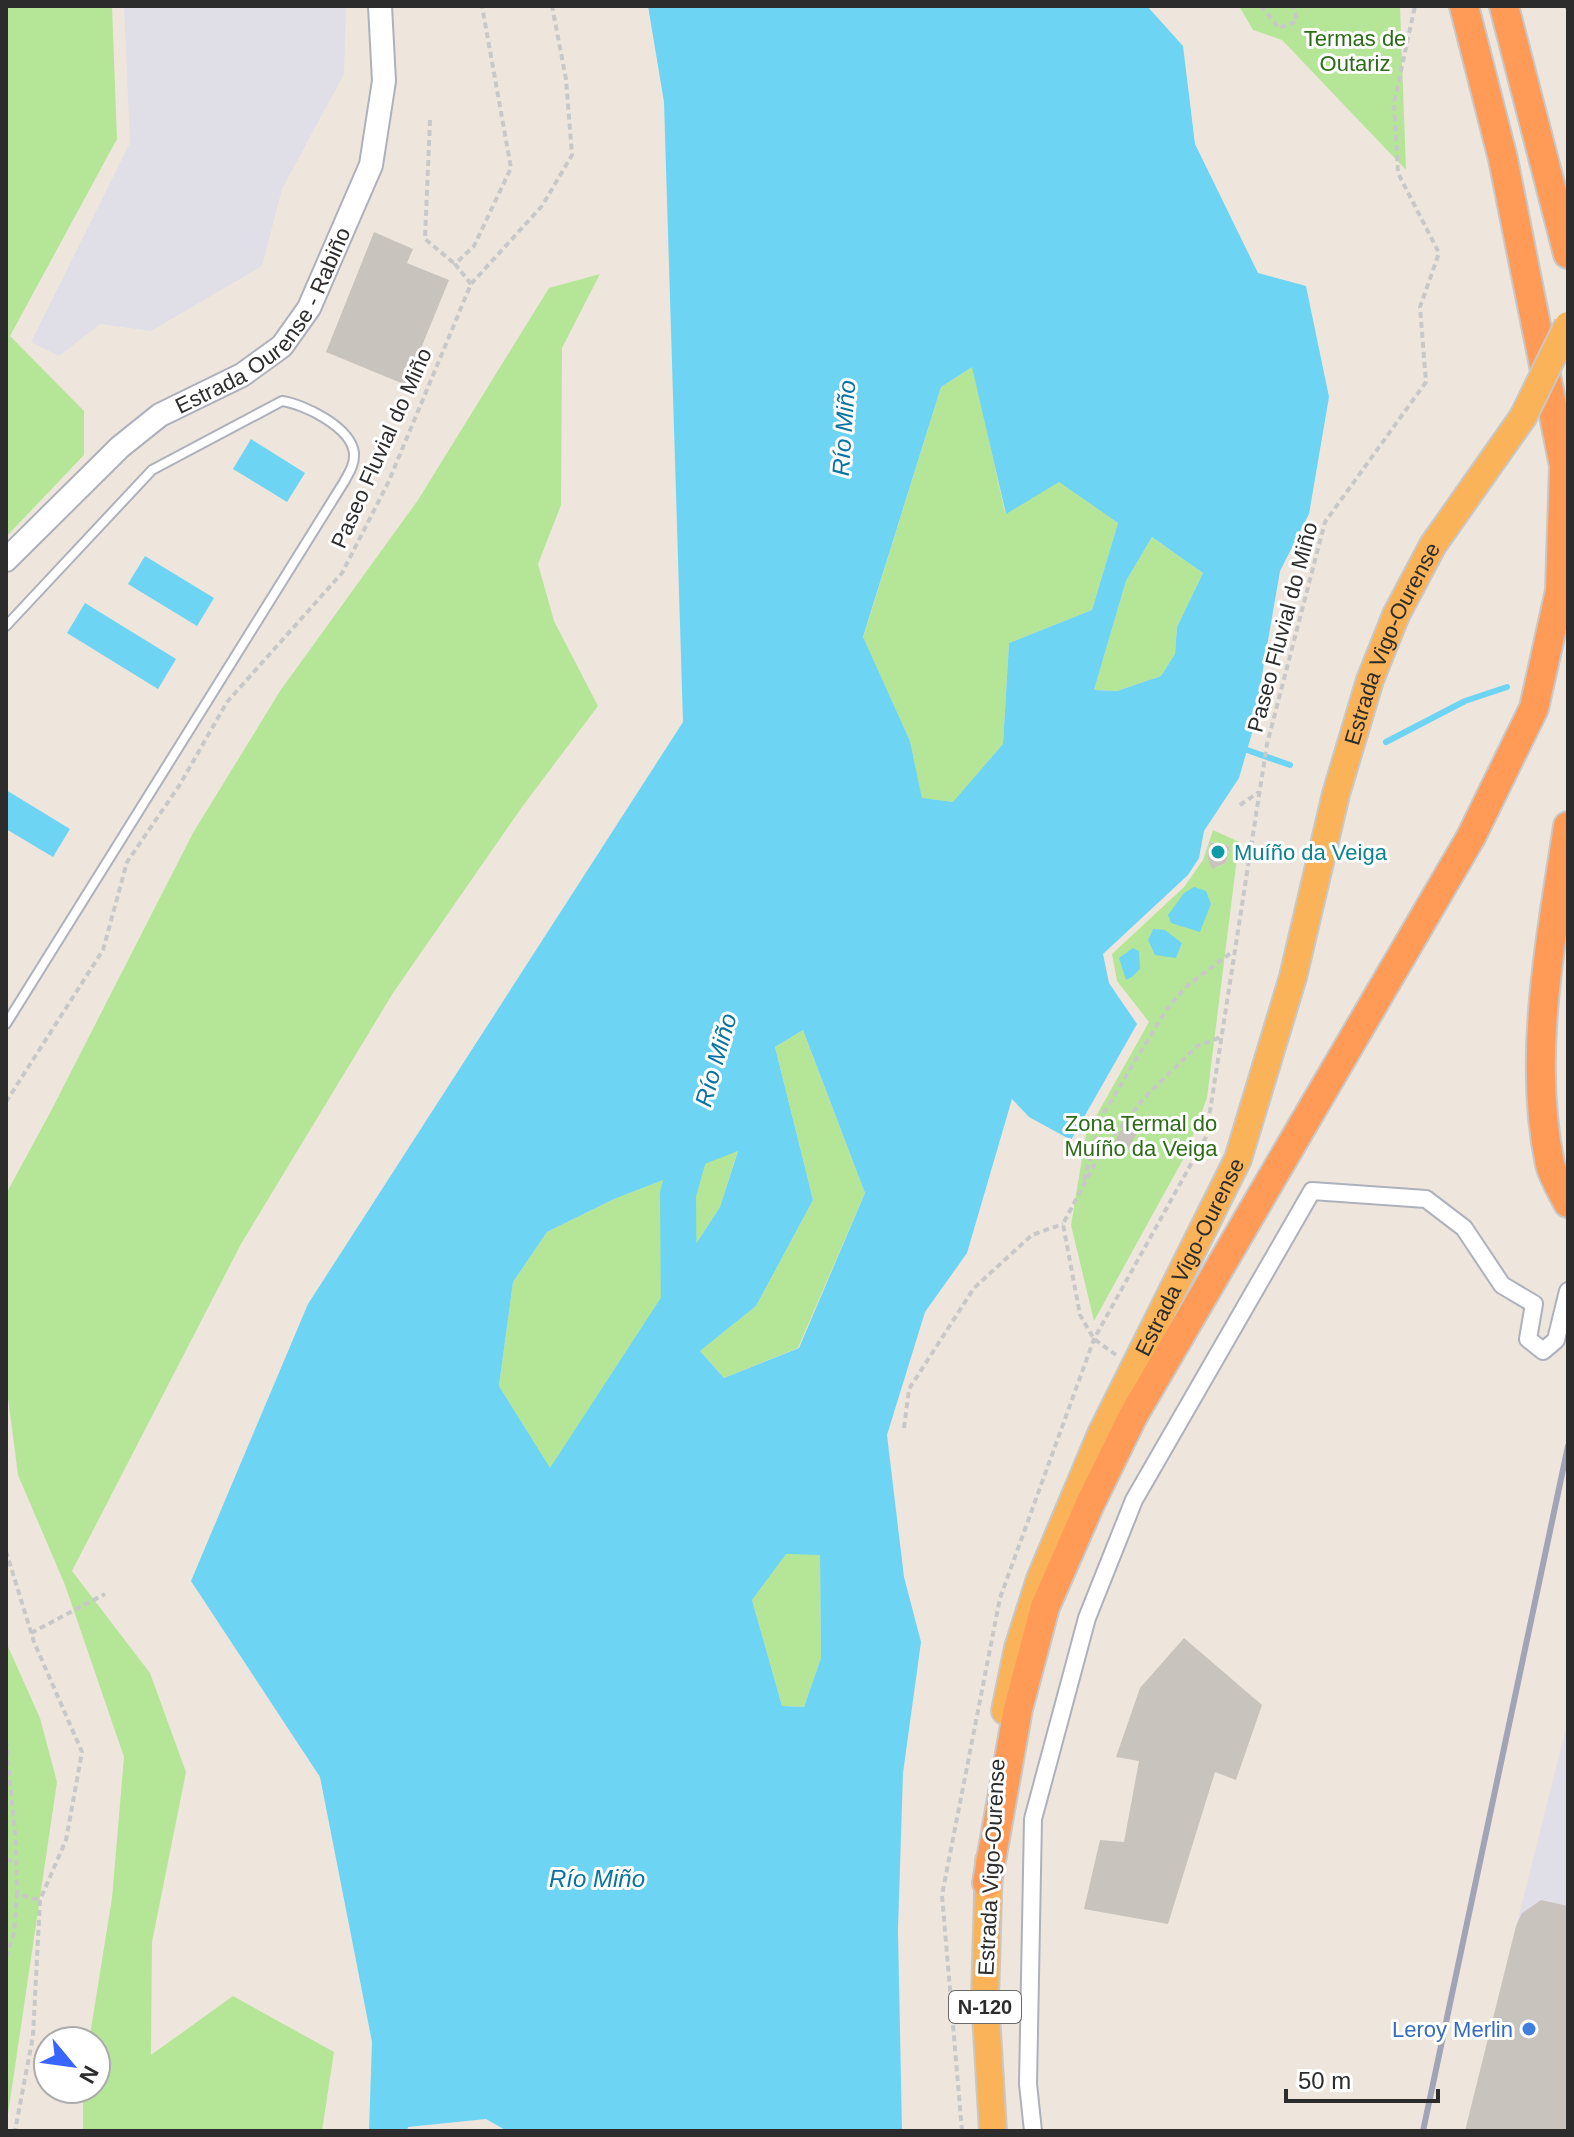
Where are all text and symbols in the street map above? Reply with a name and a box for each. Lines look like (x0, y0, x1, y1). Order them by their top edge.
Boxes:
park label: Termas de Outariz (1304, 26, 1406, 76)
street label: Estrada Ourense - Rabiño (171, 223, 356, 419)
street label: Paseo Fluvial do Miño (326, 344, 437, 552)
water label: Río Miño (827, 379, 860, 477)
street label: Paseo Fluvial do Miño (1242, 519, 1323, 735)
street label: Estrada Vigo-Ourense (1339, 538, 1445, 748)
place label: Muíño da Veiga (1234, 840, 1388, 865)
marker: Muíño da Veiga (1209, 843, 1227, 861)
water label: Río Miño (689, 1010, 742, 1110)
park label: Zona Termal do Muíño da Veiga (1065, 1111, 1218, 1161)
street label: Estrada Vigo-Ourense (1130, 1154, 1249, 1360)
street label: Estrada Vigo-Ourense (973, 1758, 1010, 1976)
water label: Río Miño (549, 1865, 645, 1892)
road number: N-120 (949, 1991, 1021, 2023)
place label: Leroy Merlin (1392, 2017, 1513, 2042)
marker: Leroy Merlin (1520, 2020, 1538, 2038)
north arrow (32, 2025, 112, 2105)
scale bar (1286, 2053, 1438, 2103)
text: N (74, 2061, 104, 2087)
text: 50 m (1298, 2067, 1351, 2094)

